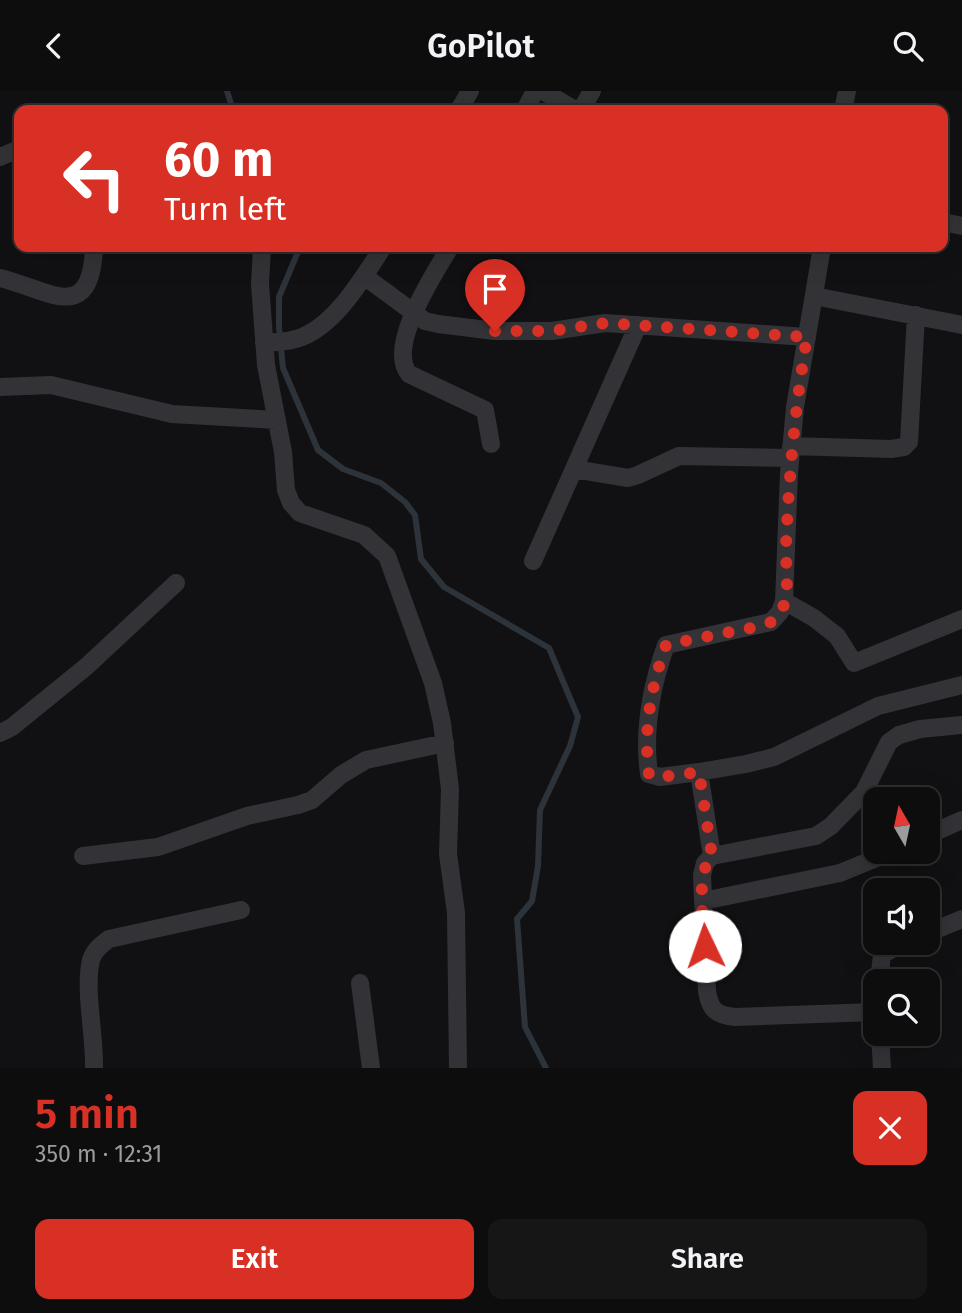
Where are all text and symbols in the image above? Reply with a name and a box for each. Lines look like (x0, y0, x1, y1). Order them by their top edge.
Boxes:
icon: back (35, 27, 73, 65)
text: GoPilot (427, 27, 535, 65)
icon: search (889, 27, 927, 65)
text: 60 m (164, 130, 273, 189)
icon: left (49, 133, 140, 224)
text: Turn left (164, 190, 286, 228)
pin (465, 259, 525, 331)
icon: arrive (476, 270, 514, 308)
north arrow (863, 787, 940, 865)
map controls (863, 787, 940, 1046)
button: sound (863, 878, 940, 955)
position arrow (668, 909, 742, 983)
button: search (863, 969, 940, 1046)
text: 5 min (35, 1089, 139, 1139)
button: close (853, 1091, 927, 1165)
text: 350 m · 12:31 (35, 1140, 162, 1168)
button: Exit (35, 1219, 474, 1299)
button: Share (488, 1219, 927, 1299)

